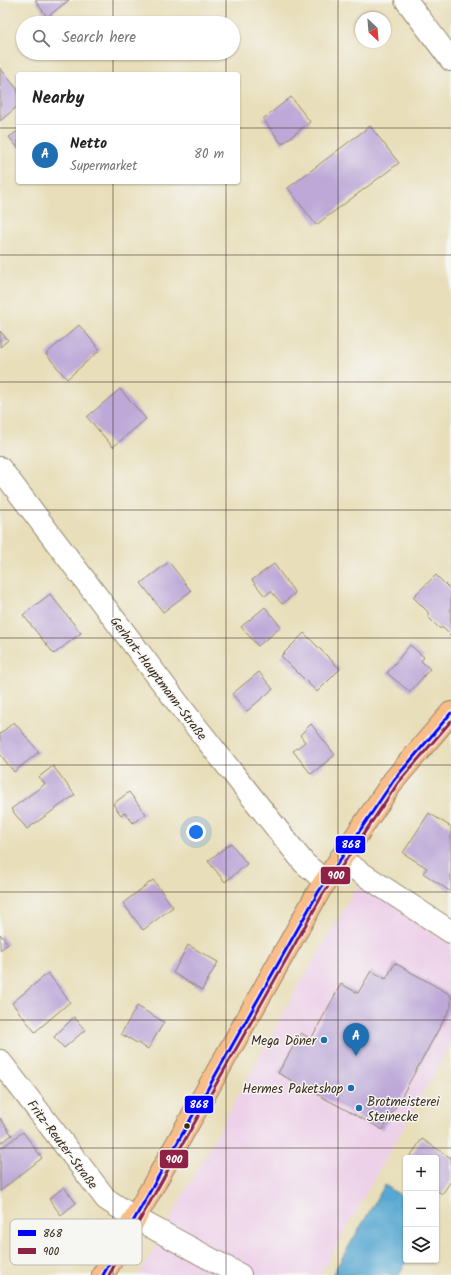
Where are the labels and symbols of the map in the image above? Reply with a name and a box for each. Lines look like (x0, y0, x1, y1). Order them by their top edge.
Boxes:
north arrow (355, 12, 391, 48)
street label: Gerhart-Hauptmann-Straße (104, 612, 212, 746)
your location (186, 822, 206, 842)
line badge: 868 (335, 835, 366, 854)
text: 868 (342, 836, 361, 854)
line badge: 900 (320, 866, 351, 885)
text: 900 (328, 867, 345, 885)
pin: A (343, 1023, 369, 1056)
place label: Mega Döner (251, 1031, 317, 1052)
marker: Mega Döner (319, 1035, 329, 1045)
place label: Hermes Paketshop (242, 1079, 344, 1100)
marker: Hermes Paketshop (346, 1083, 356, 1093)
place label: Brotmeisterei Steinecke (367, 1092, 440, 1128)
line badge: 868 (184, 1095, 214, 1114)
street label: Fritz-Reuter-Straße (21, 1096, 103, 1194)
text: 868 (190, 1096, 209, 1114)
marker: Brotmeisterei Steinecke (354, 1103, 364, 1113)
unlabelled marker (182, 1121, 192, 1131)
line badge: 900 (159, 1149, 189, 1169)
text: 900 (166, 1151, 183, 1169)
legend (10, 1219, 142, 1265)
text: 868 (43, 1225, 63, 1243)
text: 900 (43, 1243, 60, 1261)

